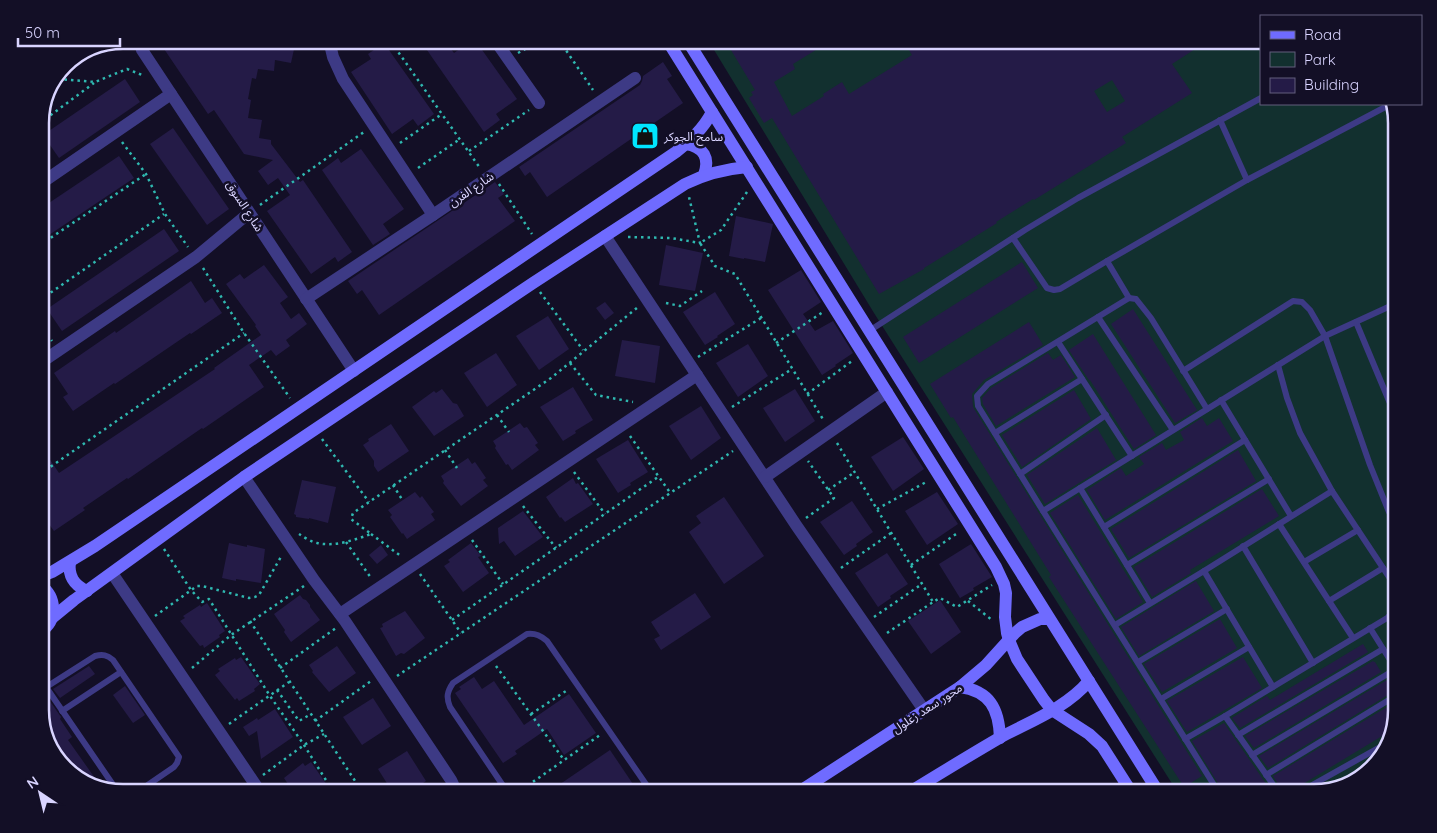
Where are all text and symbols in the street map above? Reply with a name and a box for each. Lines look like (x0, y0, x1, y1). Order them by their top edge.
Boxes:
scale bar (18, 15, 120, 47)
legend (1260, 15, 1422, 105)
text: 50 m (25, 23, 60, 42)
text: Road (1304, 25, 1341, 44)
text: Park (1304, 50, 1336, 69)
text: Building (1304, 75, 1359, 94)
shop icon: سامح الجوكر (630, 121, 660, 151)
place label: سامح الجوكر (663, 129, 723, 146)
street label: شارع الفرن (445, 168, 498, 211)
street label: شارع السوق (221, 178, 267, 235)
street label: محور سعد زغلول (889, 680, 965, 736)
north arrow (15, 768, 65, 818)
text: N (23, 772, 42, 793)

